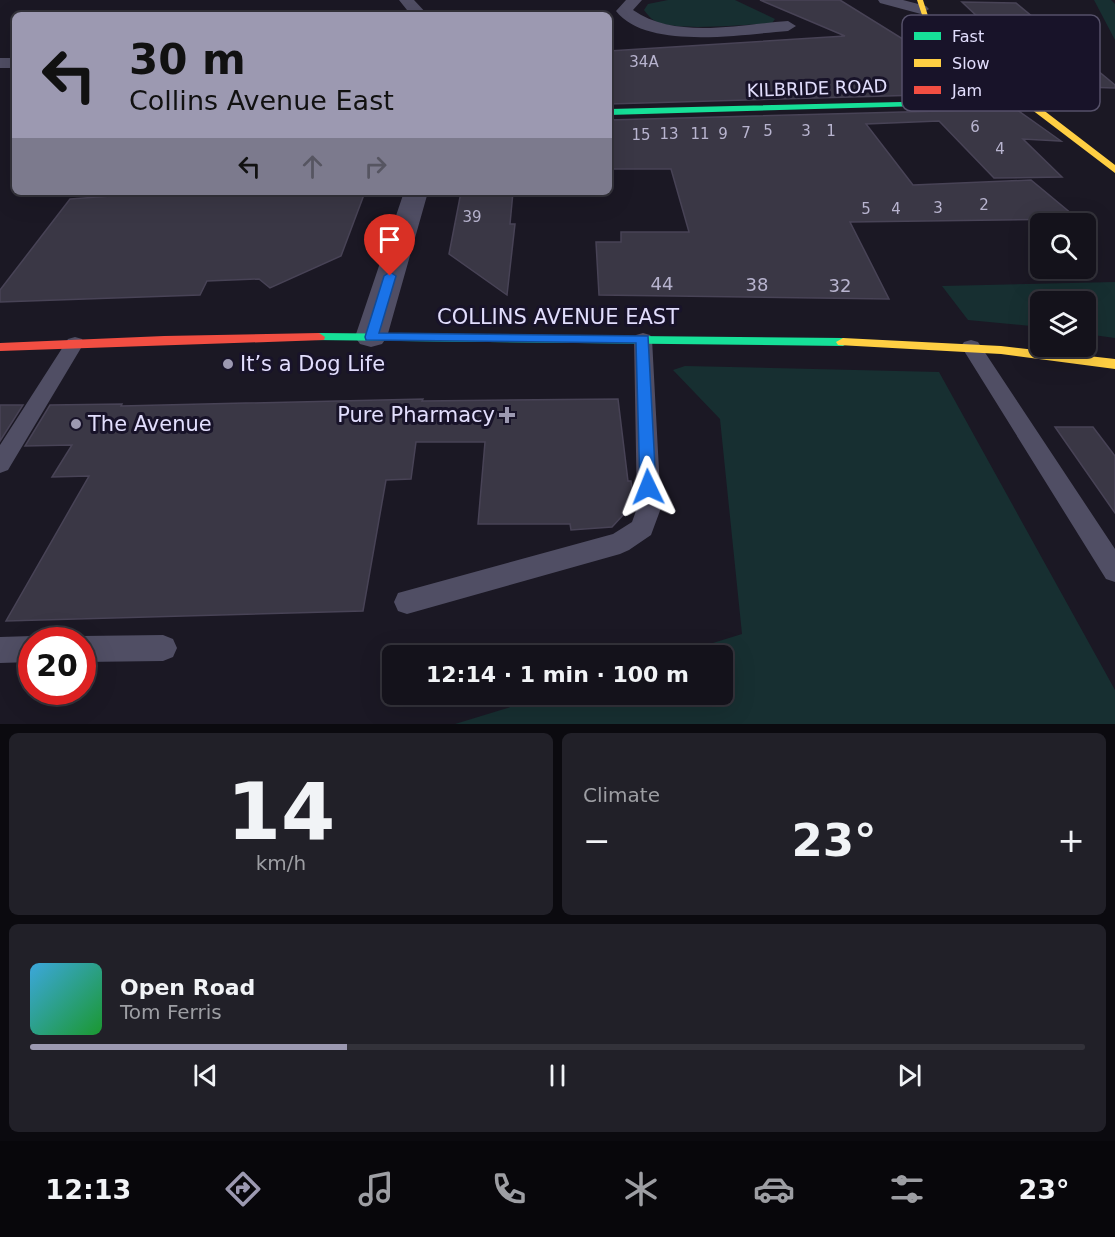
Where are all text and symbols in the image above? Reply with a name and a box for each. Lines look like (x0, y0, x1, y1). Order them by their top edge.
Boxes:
legend (902, 15, 1100, 111)
text: Fast (952, 27, 984, 46)
text: 30 m (129, 35, 246, 84)
icon: left (30, 36, 108, 114)
house number: 34A (629, 53, 659, 71)
text: Slow (952, 54, 989, 73)
street label: KILBRIDE ROAD (746, 75, 888, 101)
text: Jam (951, 81, 982, 100)
text: Collins Avenue East (129, 85, 394, 116)
house number: 6 (970, 118, 980, 136)
house number: 5 (763, 122, 773, 140)
house number: 3 (801, 122, 811, 140)
house number: 1 (826, 122, 836, 140)
house number: 7 (741, 124, 751, 142)
house number: 13 (659, 125, 679, 143)
house number: 11 (690, 125, 710, 143)
house number: 9 (718, 125, 728, 143)
house number: 15 (631, 126, 651, 144)
house number: 4 (995, 140, 1005, 158)
icon: left (233, 150, 266, 183)
icon: ahead (296, 150, 329, 183)
icon: right (359, 150, 392, 183)
house number: 2 (979, 196, 989, 214)
house number: 3 (933, 199, 943, 217)
house number: 5 (861, 200, 871, 218)
house number: 4 (891, 200, 901, 218)
house number: 39 (462, 208, 482, 226)
map controls (1030, 213, 1096, 357)
button: search (1030, 213, 1096, 279)
pin (364, 214, 415, 276)
icon: arrive (373, 223, 406, 256)
house number: 44 (651, 273, 673, 294)
house number: 38 (746, 274, 768, 295)
house number: 32 (829, 275, 851, 296)
button: layers (1030, 291, 1096, 357)
street label: COLLINS AVENUE EAST (437, 305, 679, 329)
place label: It’s a Dog Life (240, 352, 385, 376)
marker: It’s a Dog Life (221, 357, 235, 371)
place label: Pure Pharmacy (337, 403, 495, 427)
marker: Pure Pharmacy (500, 408, 514, 422)
place label: The Avenue (87, 412, 212, 436)
marker: The Avenue (69, 417, 83, 431)
position arrow (616, 455, 680, 519)
speed limit sign: 20 (18, 627, 96, 705)
text: 12:14 · 1 min · 100 m (426, 662, 689, 687)
text: 14 (227, 767, 335, 857)
text: Climate (583, 783, 660, 807)
text: 23° (791, 814, 877, 867)
text: − (583, 821, 611, 860)
text: + (1057, 821, 1085, 860)
text: km/h (256, 851, 306, 875)
text: Open Road (120, 975, 255, 1000)
text: Tom Ferris (120, 1000, 222, 1024)
icon: previous (189, 1059, 222, 1092)
icon: pause (541, 1059, 574, 1092)
icon: next (893, 1059, 926, 1092)
icon: directions (222, 1168, 264, 1210)
icon: music (355, 1168, 397, 1210)
icon: phone (488, 1168, 530, 1210)
icon: climate (620, 1168, 662, 1210)
icon: car (753, 1168, 795, 1210)
icon: filters (886, 1168, 928, 1210)
text: 12:13 (45, 1174, 131, 1205)
text: 23° (1018, 1174, 1070, 1205)

